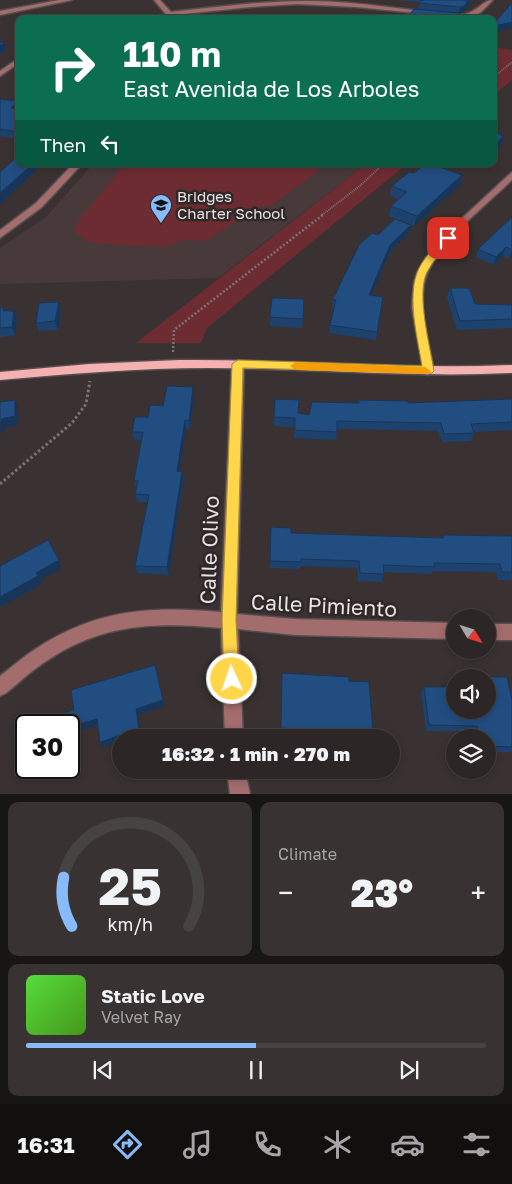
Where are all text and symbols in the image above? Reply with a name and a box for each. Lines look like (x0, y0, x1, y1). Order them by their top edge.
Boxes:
text: 110 m (123, 33, 221, 75)
icon: right (40, 35, 105, 100)
text: East Avenida de Los Arboles (123, 75, 419, 102)
icon: left (96, 130, 124, 158)
text: Then (40, 133, 86, 156)
place label: Bridges Charter School (177, 187, 285, 222)
school or university icon: Bridges Charter School (149, 193, 173, 224)
pin (427, 217, 469, 259)
icon: arrive (434, 224, 462, 252)
street label: Calle Olivo (194, 495, 224, 605)
street label: Calle Pimiento (250, 588, 398, 622)
north arrow (446, 609, 496, 659)
map controls (446, 609, 496, 779)
position arrow (205, 652, 257, 704)
button: sound (446, 669, 496, 719)
speed limit sign: 30 (15, 714, 80, 779)
button: layers (446, 729, 496, 779)
text: 16:32 · 1 min · 270 m (162, 742, 350, 765)
text: Climate (278, 844, 337, 864)
text: 25 (98, 854, 162, 916)
text: 23° (351, 870, 413, 915)
text: − (278, 876, 293, 909)
text: + (471, 876, 486, 909)
text: km/h (107, 913, 153, 935)
text: Static Love (101, 984, 205, 1007)
text: Velvet Ray (101, 1007, 182, 1027)
icon: previous (89, 1056, 117, 1084)
icon: pause (242, 1056, 270, 1084)
icon: next (395, 1056, 423, 1084)
icon: directions (110, 1127, 145, 1162)
icon: music (180, 1127, 215, 1162)
icon: phone (250, 1127, 285, 1162)
icon: climate (320, 1127, 355, 1162)
icon: car (390, 1127, 425, 1162)
icon: filters (459, 1127, 494, 1162)
text: 16:31 (17, 1131, 75, 1158)

